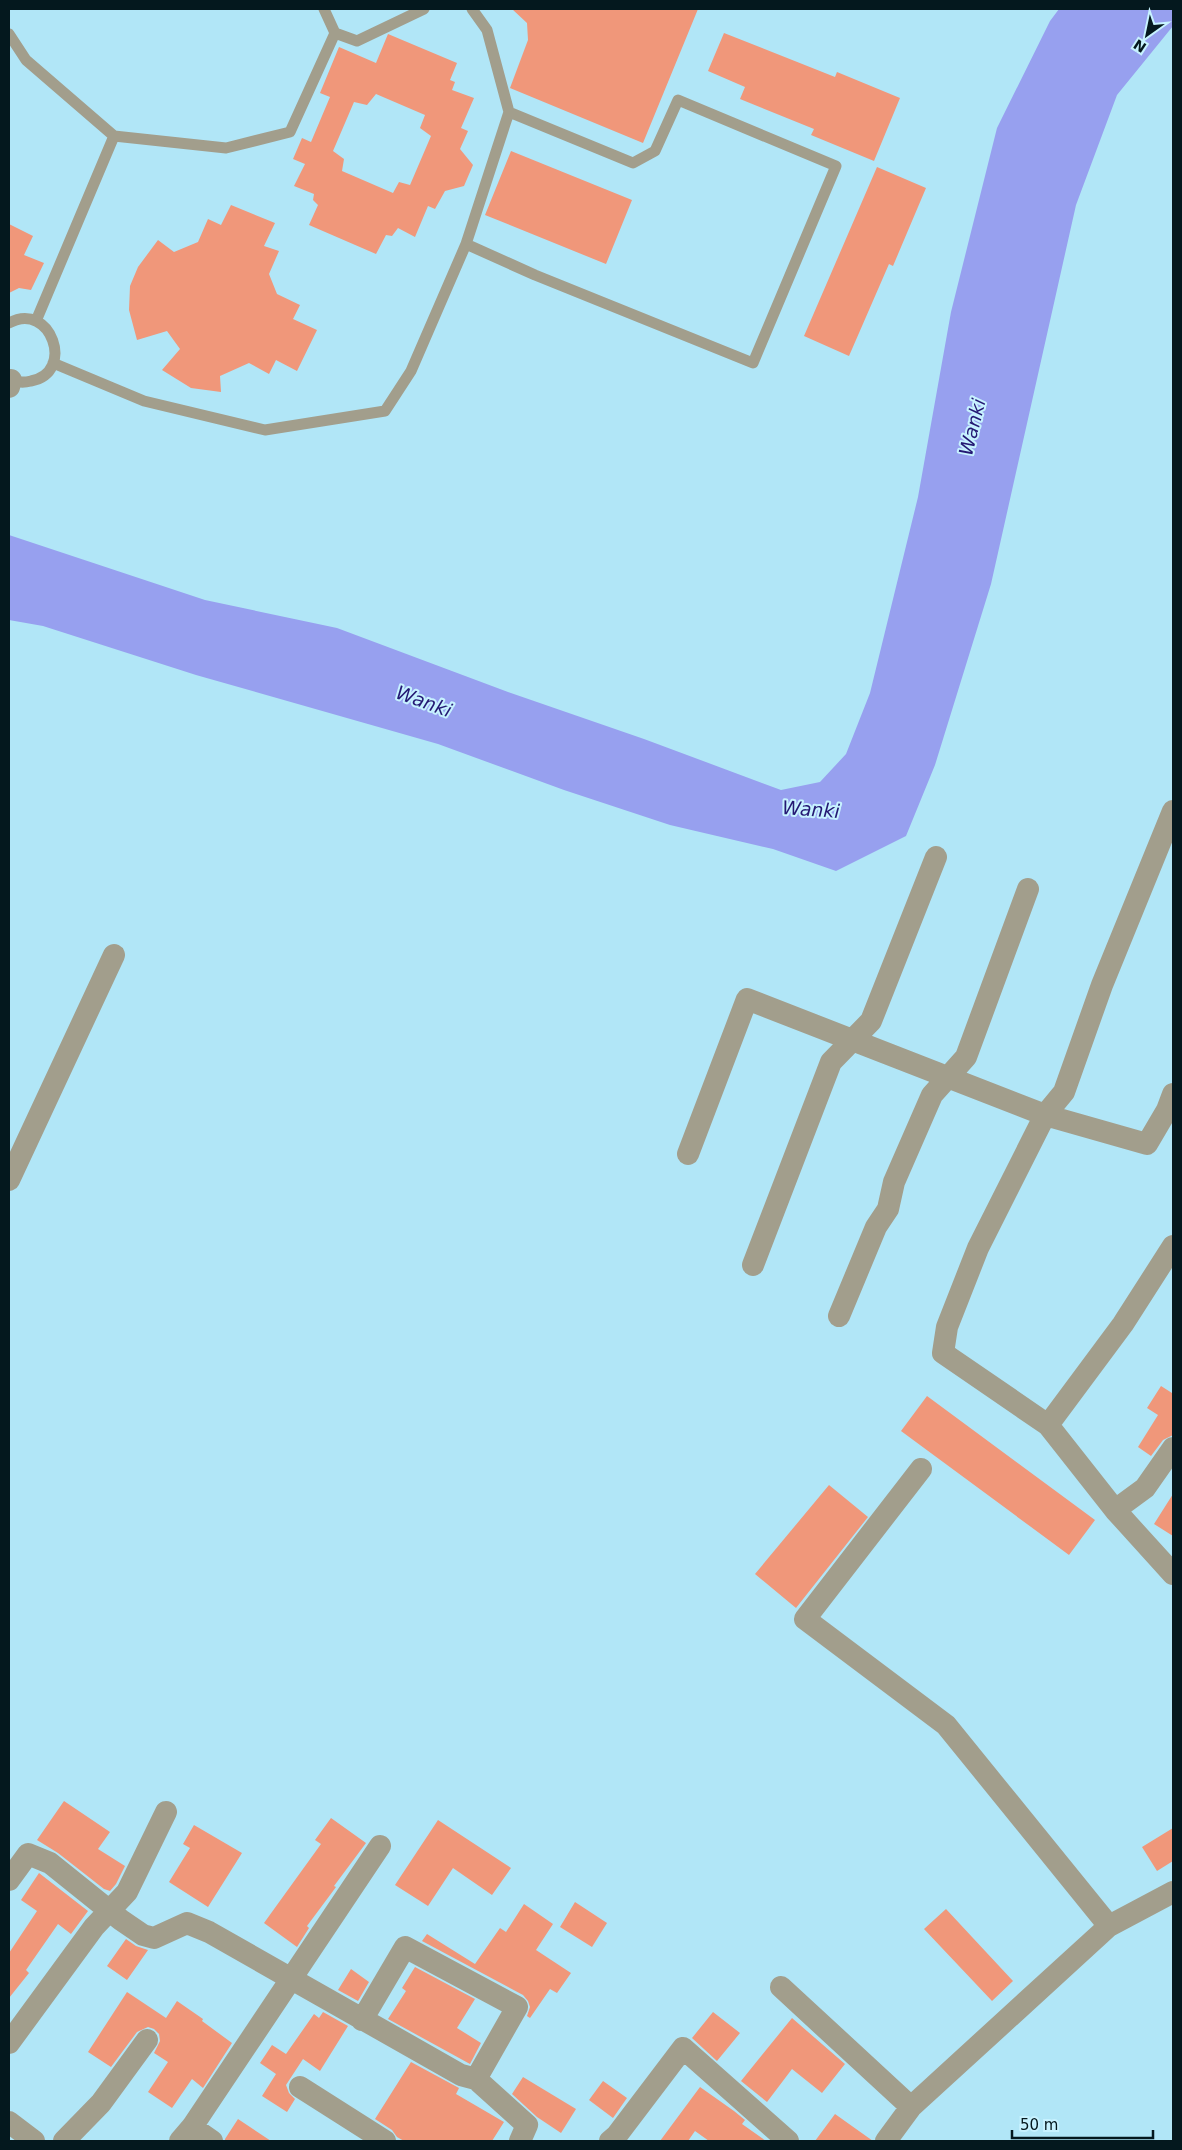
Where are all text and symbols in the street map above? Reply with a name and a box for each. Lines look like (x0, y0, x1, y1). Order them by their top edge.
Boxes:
north arrow (1122, 10, 1172, 60)
text: N (1131, 36, 1149, 56)
water label: Wanki (954, 396, 990, 458)
water label: Wanki (393, 681, 456, 721)
water label: Wanki (781, 796, 841, 822)
scale bar (1012, 2108, 1153, 2140)
text: 50 m (1020, 2116, 1058, 2134)

